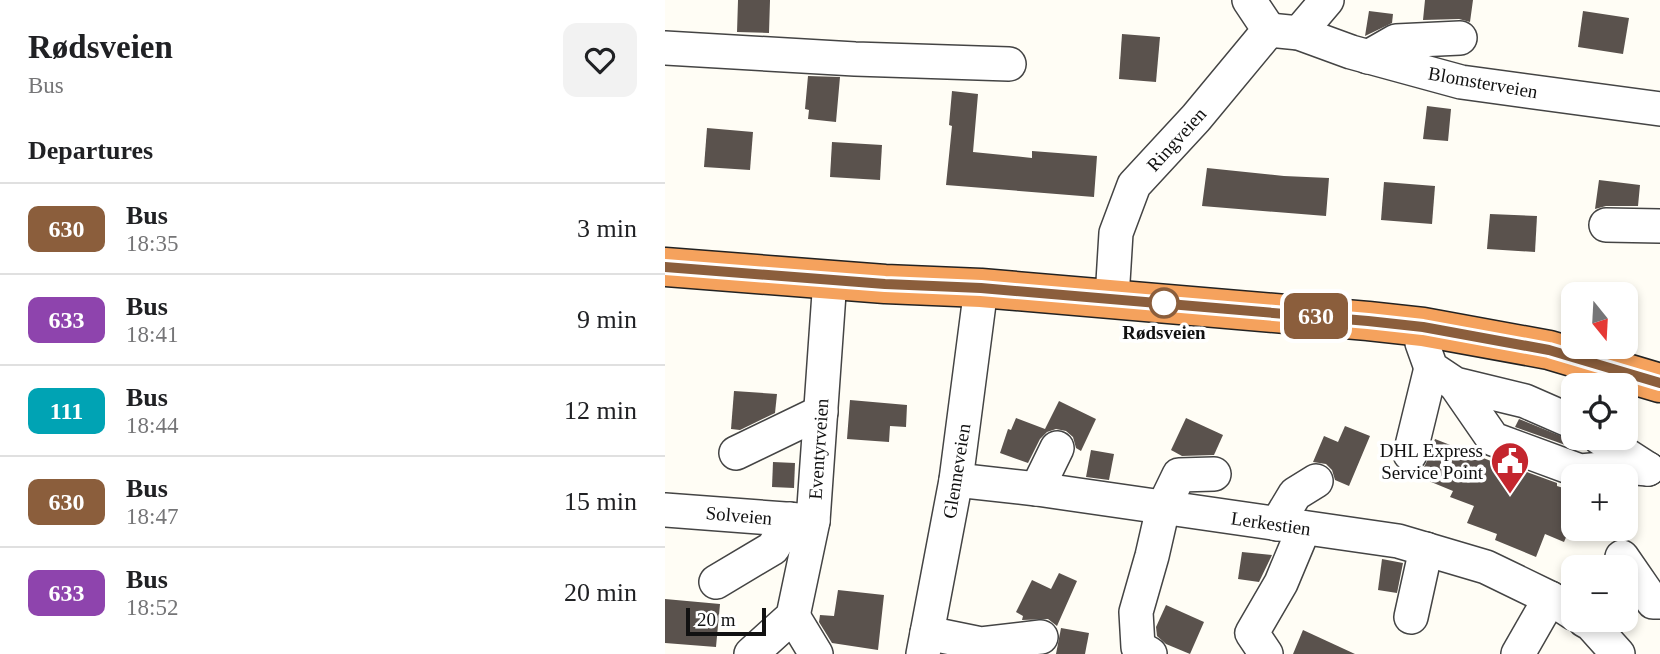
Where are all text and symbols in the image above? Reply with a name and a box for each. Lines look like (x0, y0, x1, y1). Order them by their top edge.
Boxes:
button: heart (563, 23, 637, 97)
text: Rødsveien (28, 29, 173, 65)
street label: Blomsterveien (1427, 63, 1540, 103)
text: Bus (28, 73, 64, 98)
street label: Ringveien (1142, 103, 1211, 175)
text: Departures (28, 136, 153, 165)
text: Bus (126, 201, 168, 230)
text: 3 min (577, 214, 637, 243)
text: 630 (49, 216, 85, 242)
text: 18:35 (126, 231, 178, 256)
north arrow (1561, 282, 1638, 359)
map controls (1561, 282, 1638, 632)
marker: Rødsveien (1149, 288, 1179, 318)
text: Bus (126, 292, 168, 321)
line badge: 630 (1276, 293, 1356, 339)
text: 630 (1298, 303, 1334, 329)
text: 9 min (577, 305, 637, 334)
text: 633 (49, 307, 85, 333)
text: 18:41 (126, 322, 178, 347)
place label: Rødsveien (1122, 322, 1206, 343)
button: locate (1561, 373, 1638, 450)
text: Bus (126, 383, 168, 412)
text: 12 min (564, 396, 637, 425)
street label: Eventyrveien (804, 397, 833, 500)
text: 111 (50, 398, 83, 424)
text: 18:44 (126, 413, 178, 438)
street label: Glenneveien (939, 422, 974, 520)
place label: DHL Express Service Point (1380, 440, 1484, 483)
public building icon: DHL Express Service Point (1489, 440, 1531, 495)
button: + (1561, 464, 1638, 541)
text: Bus (126, 474, 168, 503)
text: 15 min (564, 487, 637, 516)
text: 630 (49, 489, 85, 515)
street label: Solveien (705, 502, 773, 529)
text: 18:47 (126, 504, 178, 529)
street label: Lerkestien (1230, 508, 1313, 540)
button: − (1561, 555, 1638, 632)
text: Bus (126, 565, 168, 594)
text: 20 min (564, 578, 637, 607)
text: 633 (49, 580, 85, 606)
text: 18:52 (126, 595, 178, 620)
scale bar (686, 605, 767, 637)
text: 20 m (697, 609, 736, 630)

